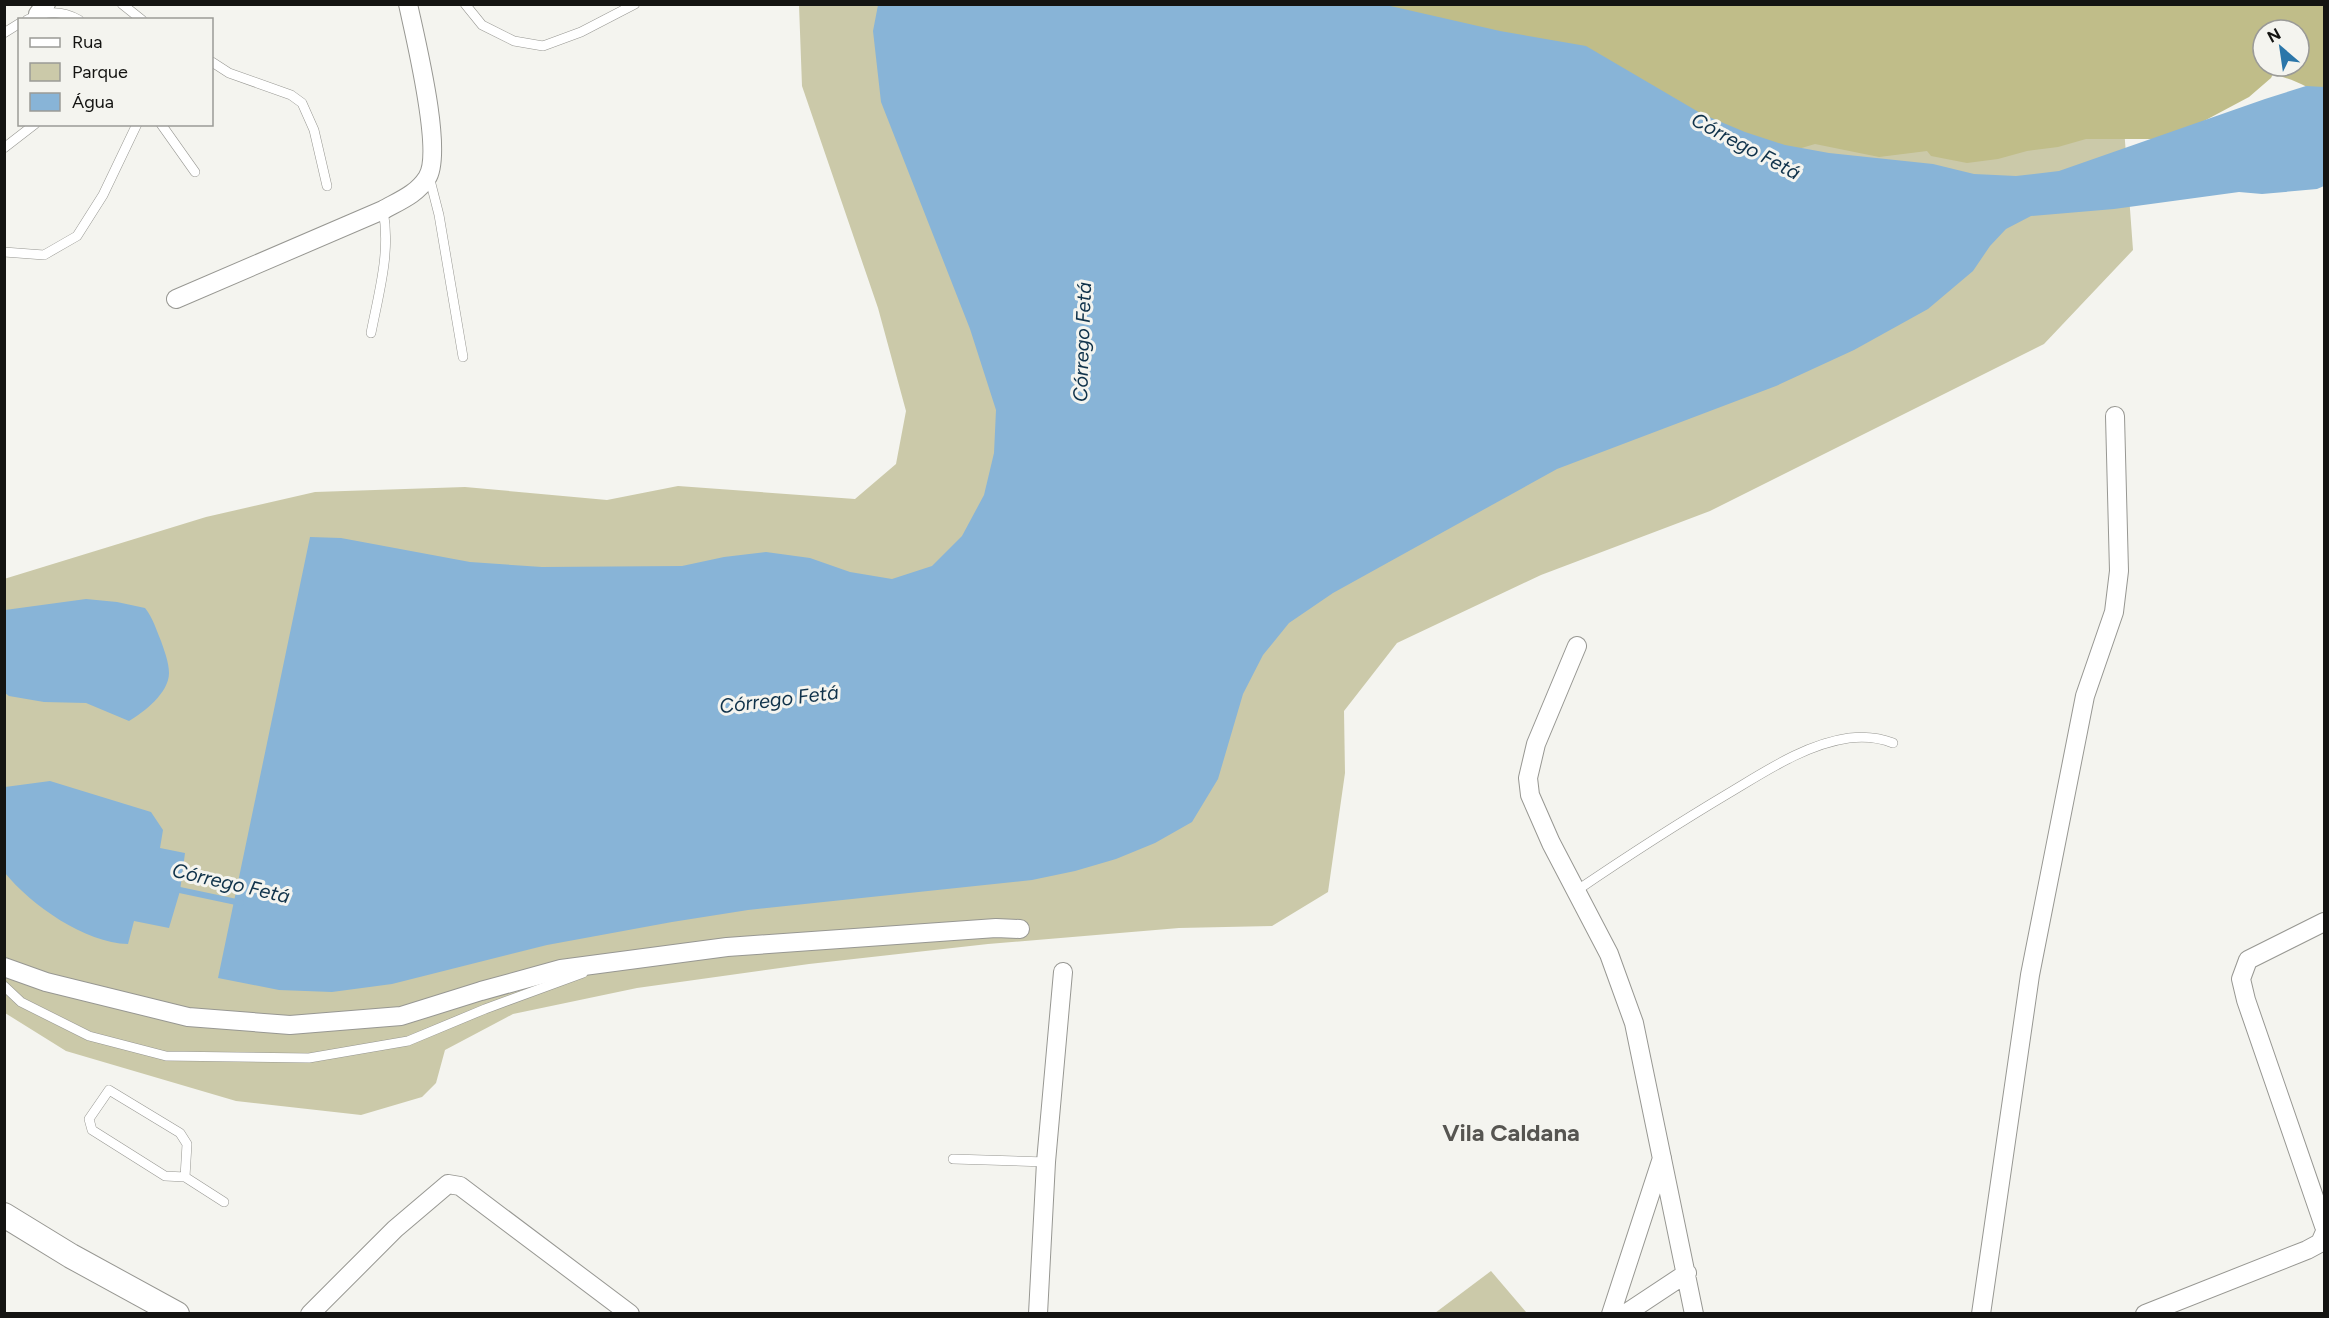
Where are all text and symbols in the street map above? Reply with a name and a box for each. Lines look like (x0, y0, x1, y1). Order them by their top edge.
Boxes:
legend (18, 18, 213, 126)
north arrow (2251, 18, 2311, 78)
text: N (2264, 24, 2284, 47)
text: Rua (72, 31, 103, 53)
text: Parque (72, 61, 128, 83)
text: Água (72, 91, 114, 113)
water label: Córrego Fetá (1687, 107, 1805, 185)
water label: Córrego Fetá (1068, 281, 1096, 402)
water label: Córrego Fetá (718, 680, 840, 718)
water label: Córrego Fetá (170, 858, 292, 908)
district label: Vila Caldana (1442, 1118, 1580, 1147)

